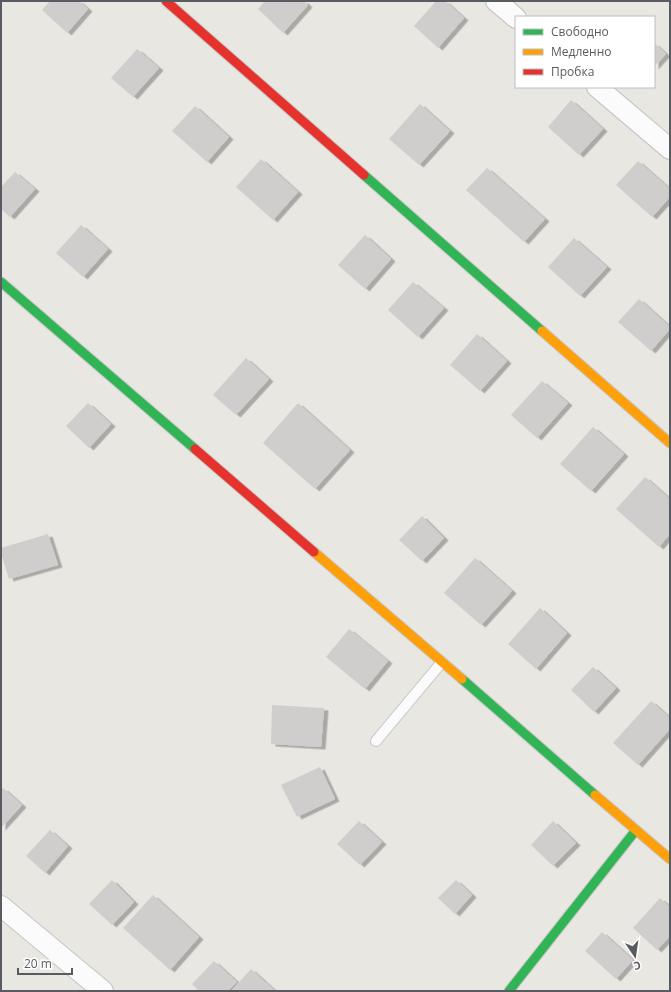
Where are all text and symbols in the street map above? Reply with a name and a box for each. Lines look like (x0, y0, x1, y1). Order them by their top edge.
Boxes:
legend (515, 16, 655, 88)
text: Свободно (551, 23, 609, 40)
text: Медленно (551, 43, 611, 60)
text: Пробка (551, 63, 594, 80)
north arrow (615, 936, 655, 976)
scale bar (18, 950, 72, 976)
text: 20 m (24, 955, 52, 972)
text: С (632, 958, 642, 974)

